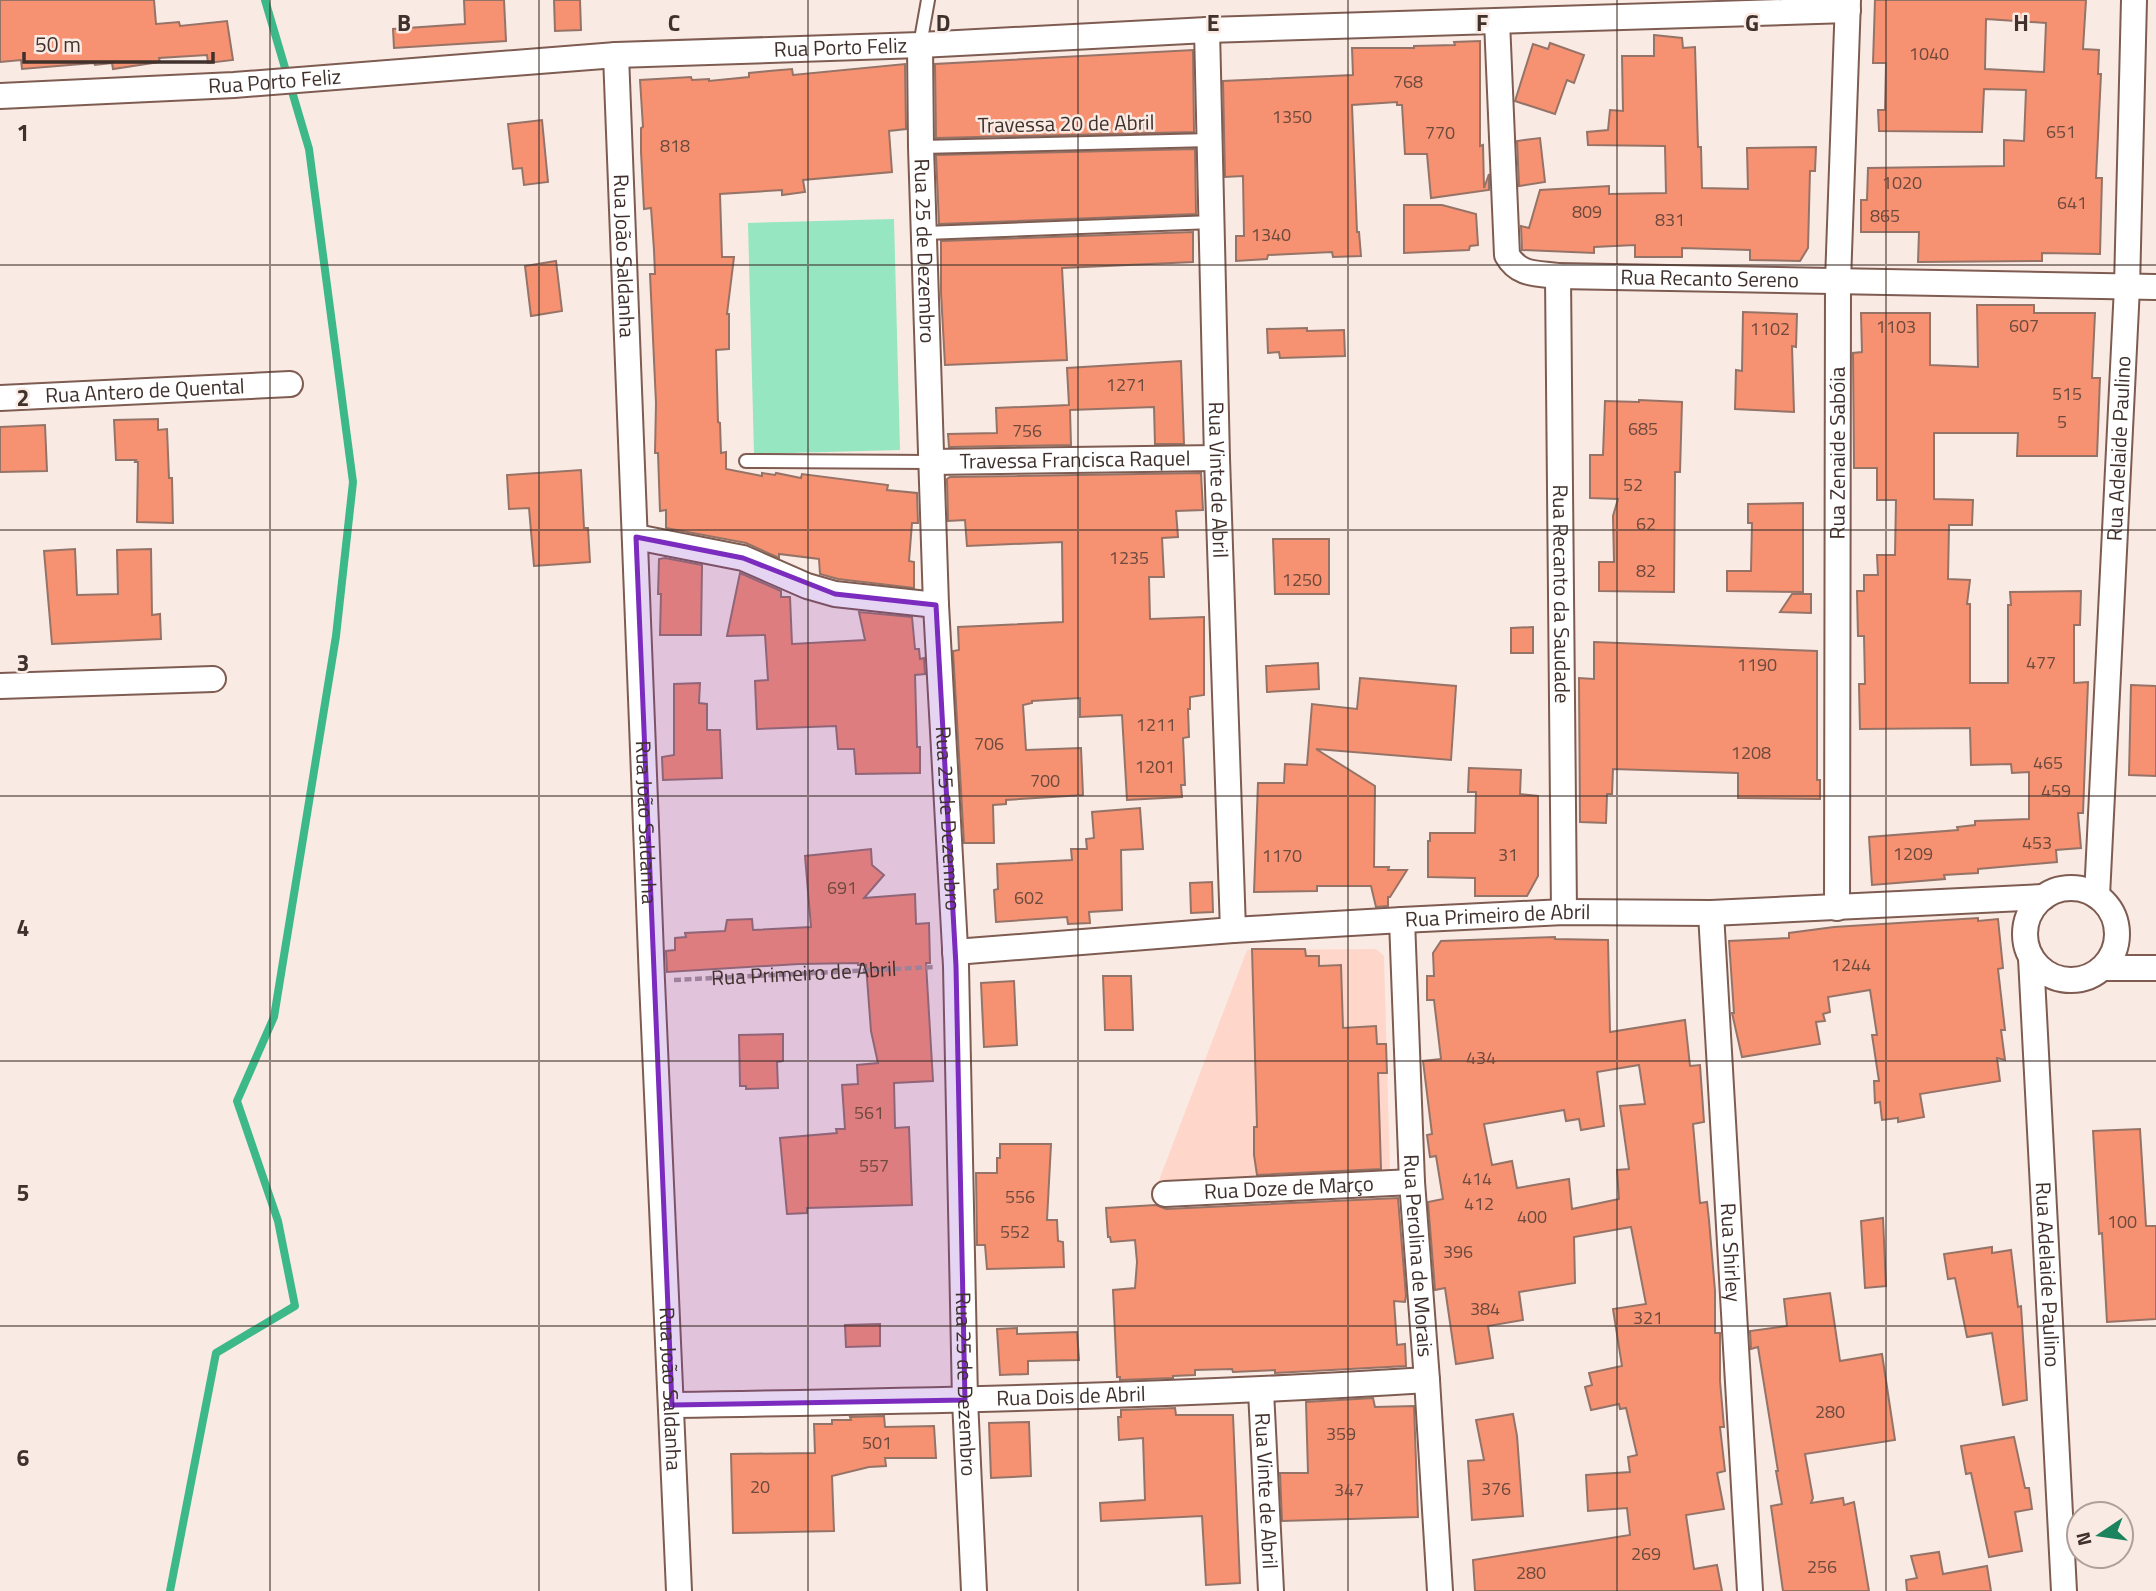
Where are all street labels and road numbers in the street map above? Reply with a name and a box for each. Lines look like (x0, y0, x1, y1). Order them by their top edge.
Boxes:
street label: Rua Porto Feliz (773, 28, 908, 65)
street label: Rua Porto Feliz (207, 60, 342, 101)
street label: Travessa 20 de Abril (977, 105, 1155, 141)
street label: Rua 25 de Dezembro (906, 158, 944, 344)
street label: Rua João Saldanha (606, 173, 644, 339)
street label: Rua Recanto Sereno (1620, 260, 1799, 295)
street label: Rua Adelaide Paulino (2097, 355, 2139, 542)
street label: Rua Zenaide Sabóia (1821, 366, 1853, 539)
street label: Rua Antero de Quental (44, 369, 245, 411)
street label: Rua Vinte de Abril (1201, 401, 1237, 559)
street label: Travessa Francisca Raquel (959, 441, 1191, 477)
street label: Rua Recanto da Saudade (1545, 484, 1579, 704)
street label: Rua 25 de Dezembro (928, 725, 970, 911)
street label: Rua João Saldanha (628, 740, 666, 905)
street label: Rua Primeiro de Abril (1404, 895, 1591, 935)
street label: Rua Primeiro de Abril (710, 952, 897, 993)
street label: Rua Perolina de Morais (1396, 1153, 1442, 1358)
street label: Rua Doze de Março (1203, 1167, 1375, 1207)
street label: Rua Adelaide Paulino (2028, 1181, 2069, 1368)
street label: Rua Shirley (1713, 1202, 1750, 1303)
street label: Rua 25 de Dezembro (948, 1291, 986, 1477)
street label: Rua João Saldanha (651, 1306, 691, 1472)
street label: Rua Dois de Abril (996, 1377, 1146, 1414)
street label: Rua Vinte de Abril (1247, 1412, 1287, 1570)

